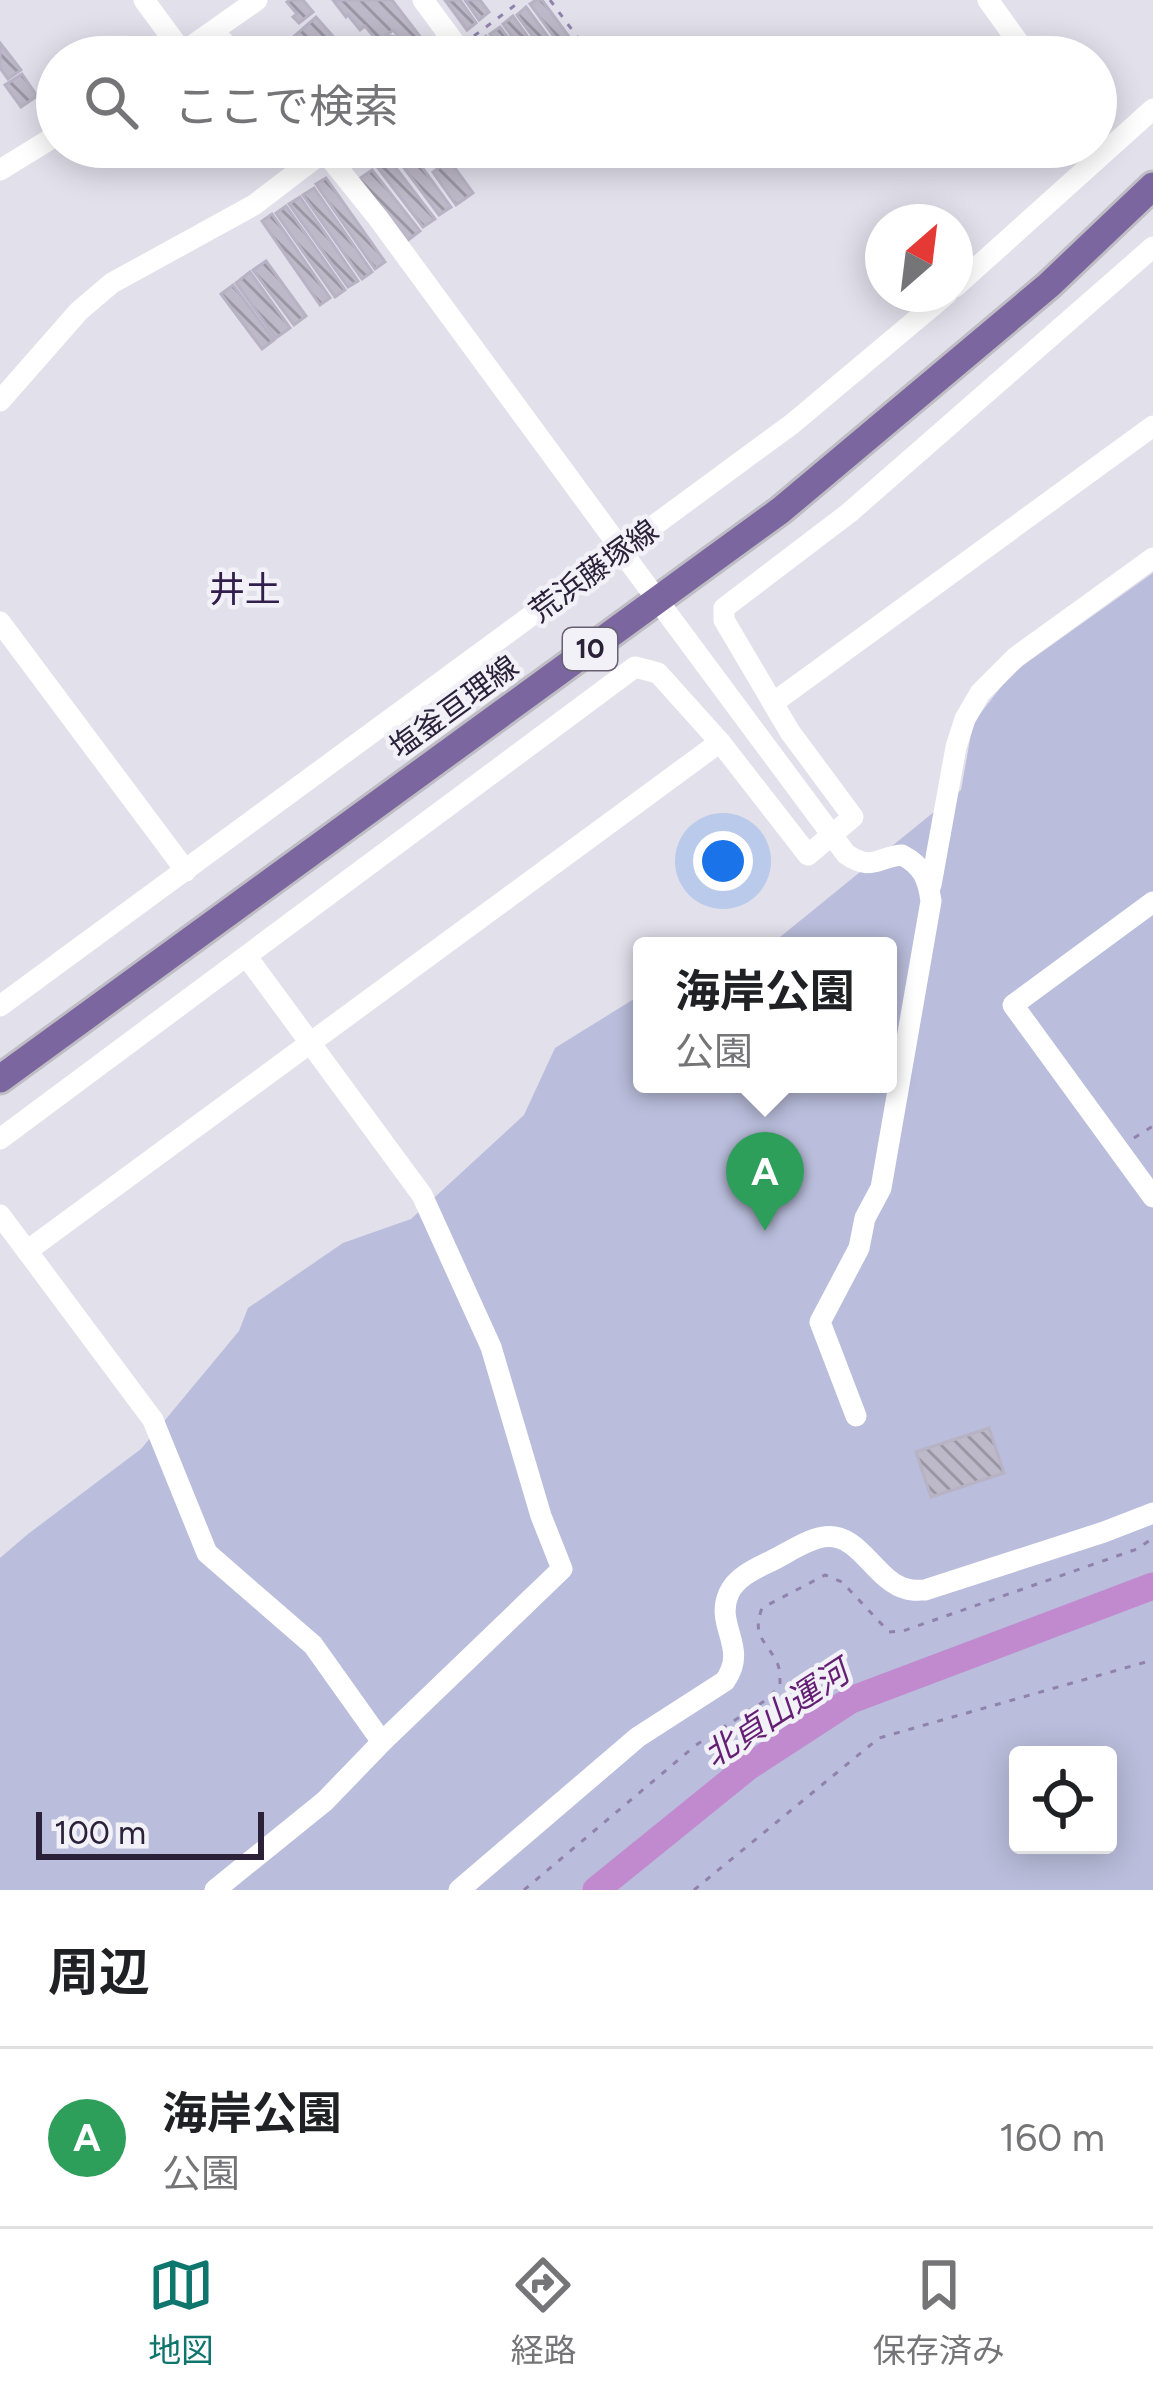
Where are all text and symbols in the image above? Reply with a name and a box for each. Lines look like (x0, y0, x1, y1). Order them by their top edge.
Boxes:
search box (36, 36, 1117, 168)
icon: search (78, 69, 144, 135)
text: ここで検索 (174, 79, 399, 133)
north arrow (865, 204, 973, 312)
street label: 荒浜藤塚線 (522, 512, 665, 630)
district label: 井土 (209, 568, 281, 611)
road number: 10 (563, 628, 617, 670)
street label: 塩釜亘理線 (382, 648, 525, 766)
your location (693, 831, 753, 891)
popup (633, 937, 897, 1093)
text: 海岸公園 (675, 964, 855, 1018)
text: 公園 (675, 1028, 753, 1075)
pin: A (726, 1132, 804, 1231)
water label: 北貞山運河 (696, 1649, 861, 1775)
map controls (1009, 1746, 1117, 1854)
button: locate (1009, 1746, 1117, 1854)
scale bar (36, 1806, 264, 1859)
text: 100 m (54, 1813, 146, 1852)
text: 周辺 (48, 1942, 150, 2003)
text: 海岸公園 (162, 2086, 342, 2140)
text: A (73, 2114, 101, 2161)
text: 160 m (999, 2114, 1105, 2161)
text: 公園 (162, 2150, 240, 2197)
tab: 地図 (148, 2252, 214, 2372)
tab: 経路 (510, 2252, 576, 2372)
tab: 保存済み (873, 2252, 1005, 2372)

